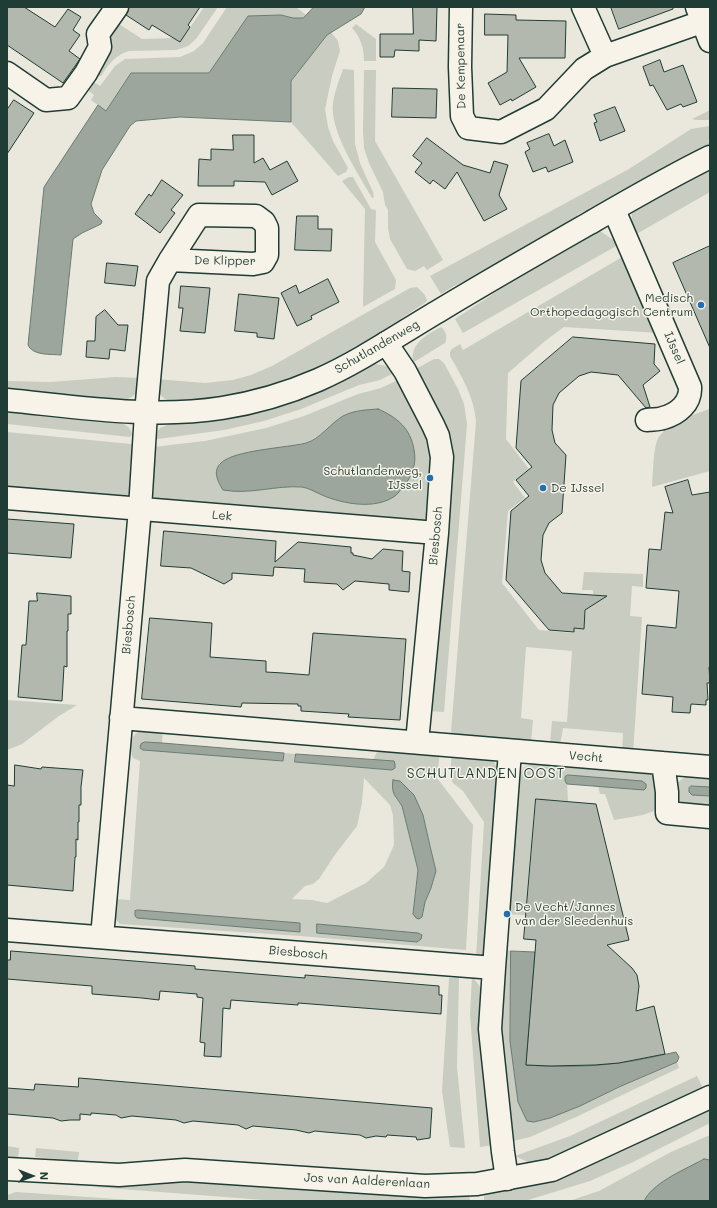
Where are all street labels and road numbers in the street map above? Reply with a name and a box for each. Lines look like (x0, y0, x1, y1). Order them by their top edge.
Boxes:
street label: De Kempenaar (453, 23, 469, 109)
street label: De Klipper (194, 253, 256, 269)
street label: Schutlandenweg (332, 317, 422, 377)
street label: IJssel (661, 330, 687, 366)
street label: Biesbosch (426, 506, 446, 566)
street label: Lek (211, 508, 233, 524)
street label: Biesbosch (119, 595, 139, 655)
street label: Vecht (568, 748, 604, 766)
street label: Biesbosch (268, 943, 328, 963)
street label: Jos van Aalderenlaan (304, 1171, 430, 1191)

